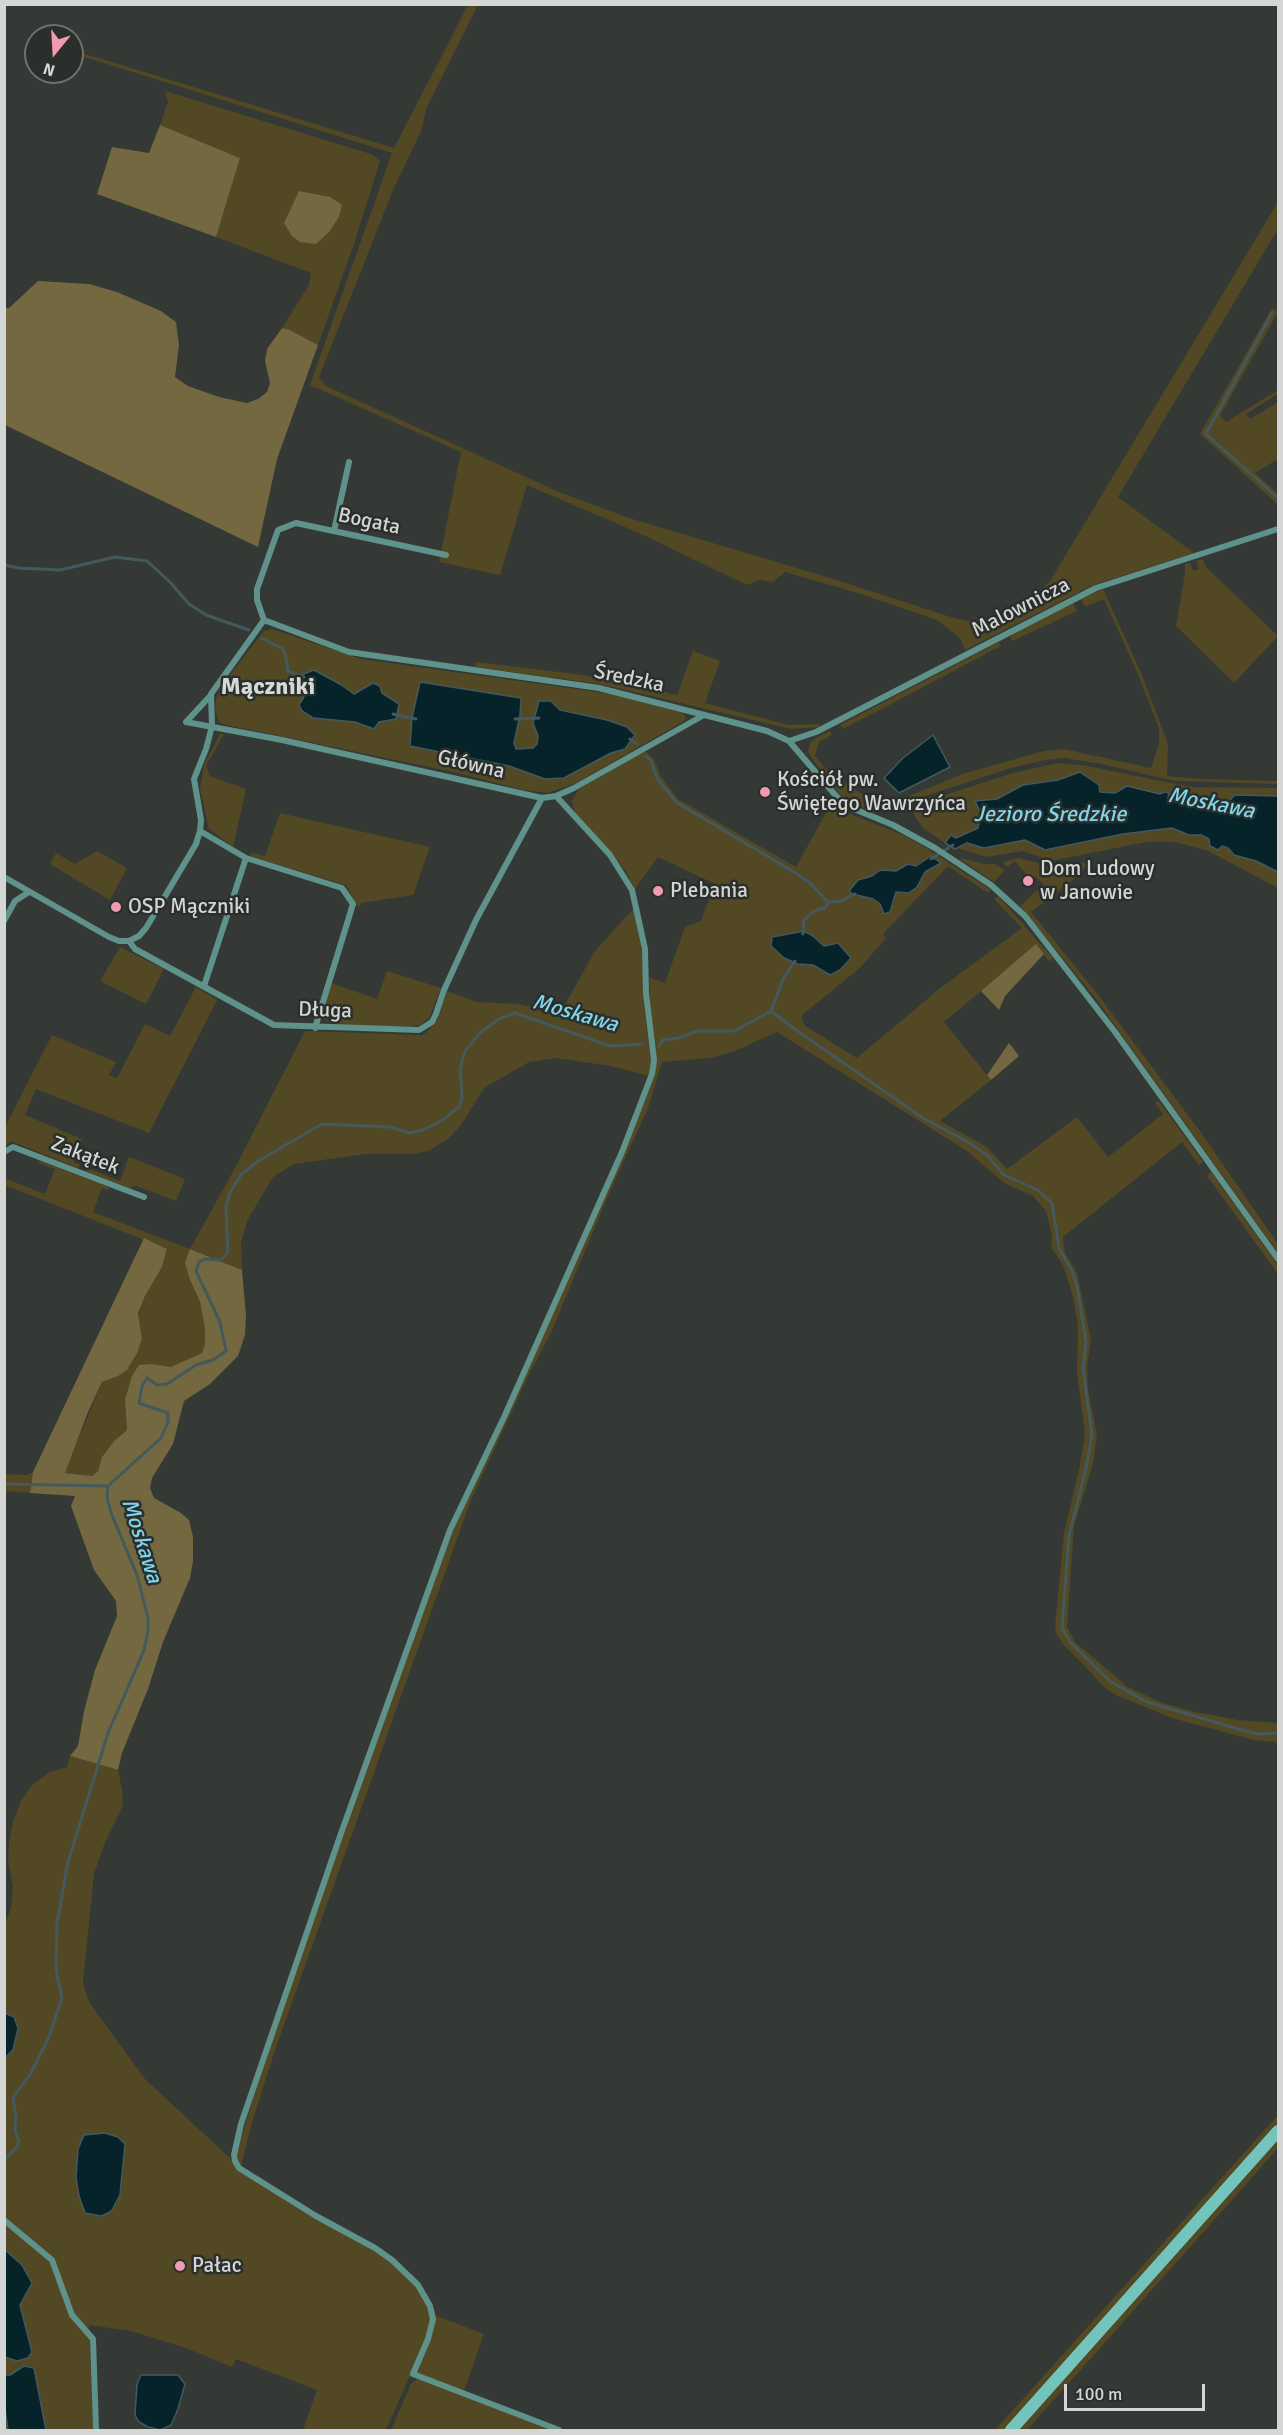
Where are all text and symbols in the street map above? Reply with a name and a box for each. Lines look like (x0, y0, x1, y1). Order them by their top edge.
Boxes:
north arrow (24, 24, 84, 84)
text: N (41, 58, 57, 80)
street label: Bogata (336, 503, 402, 541)
street label: Malownicza (968, 573, 1074, 643)
street label: Średzka (592, 659, 666, 699)
district label: Mączniki (221, 674, 315, 702)
street label: Główna (435, 745, 507, 785)
place label: Kościół pw. Świętego Wawrzyńca (777, 767, 966, 817)
water label: Moskawa (1165, 783, 1257, 825)
marker: Kościół pw. Świętego Wawrzyńca (758, 785, 772, 799)
water label: Jezioro Średzkie (974, 802, 1126, 828)
place label: Dom Ludowy w Janowie (1040, 856, 1155, 906)
marker: Dom Ludowy w Janowie (1021, 874, 1035, 888)
place label: Plebania (670, 878, 748, 904)
marker: Plebania (651, 884, 665, 898)
place label: OSP Mączniki (128, 894, 250, 920)
marker: OSP Mączniki (109, 900, 123, 914)
water label: Moskawa (529, 989, 621, 1039)
street label: Długa (298, 997, 352, 1025)
street label: Zakątek (47, 1131, 123, 1181)
water label: Moskawa (115, 1495, 167, 1587)
place label: Pałac (192, 2253, 242, 2279)
marker: Pałac (173, 2259, 187, 2273)
scale bar (1067, 2372, 1208, 2410)
text: 100 m (1075, 2383, 1122, 2405)

